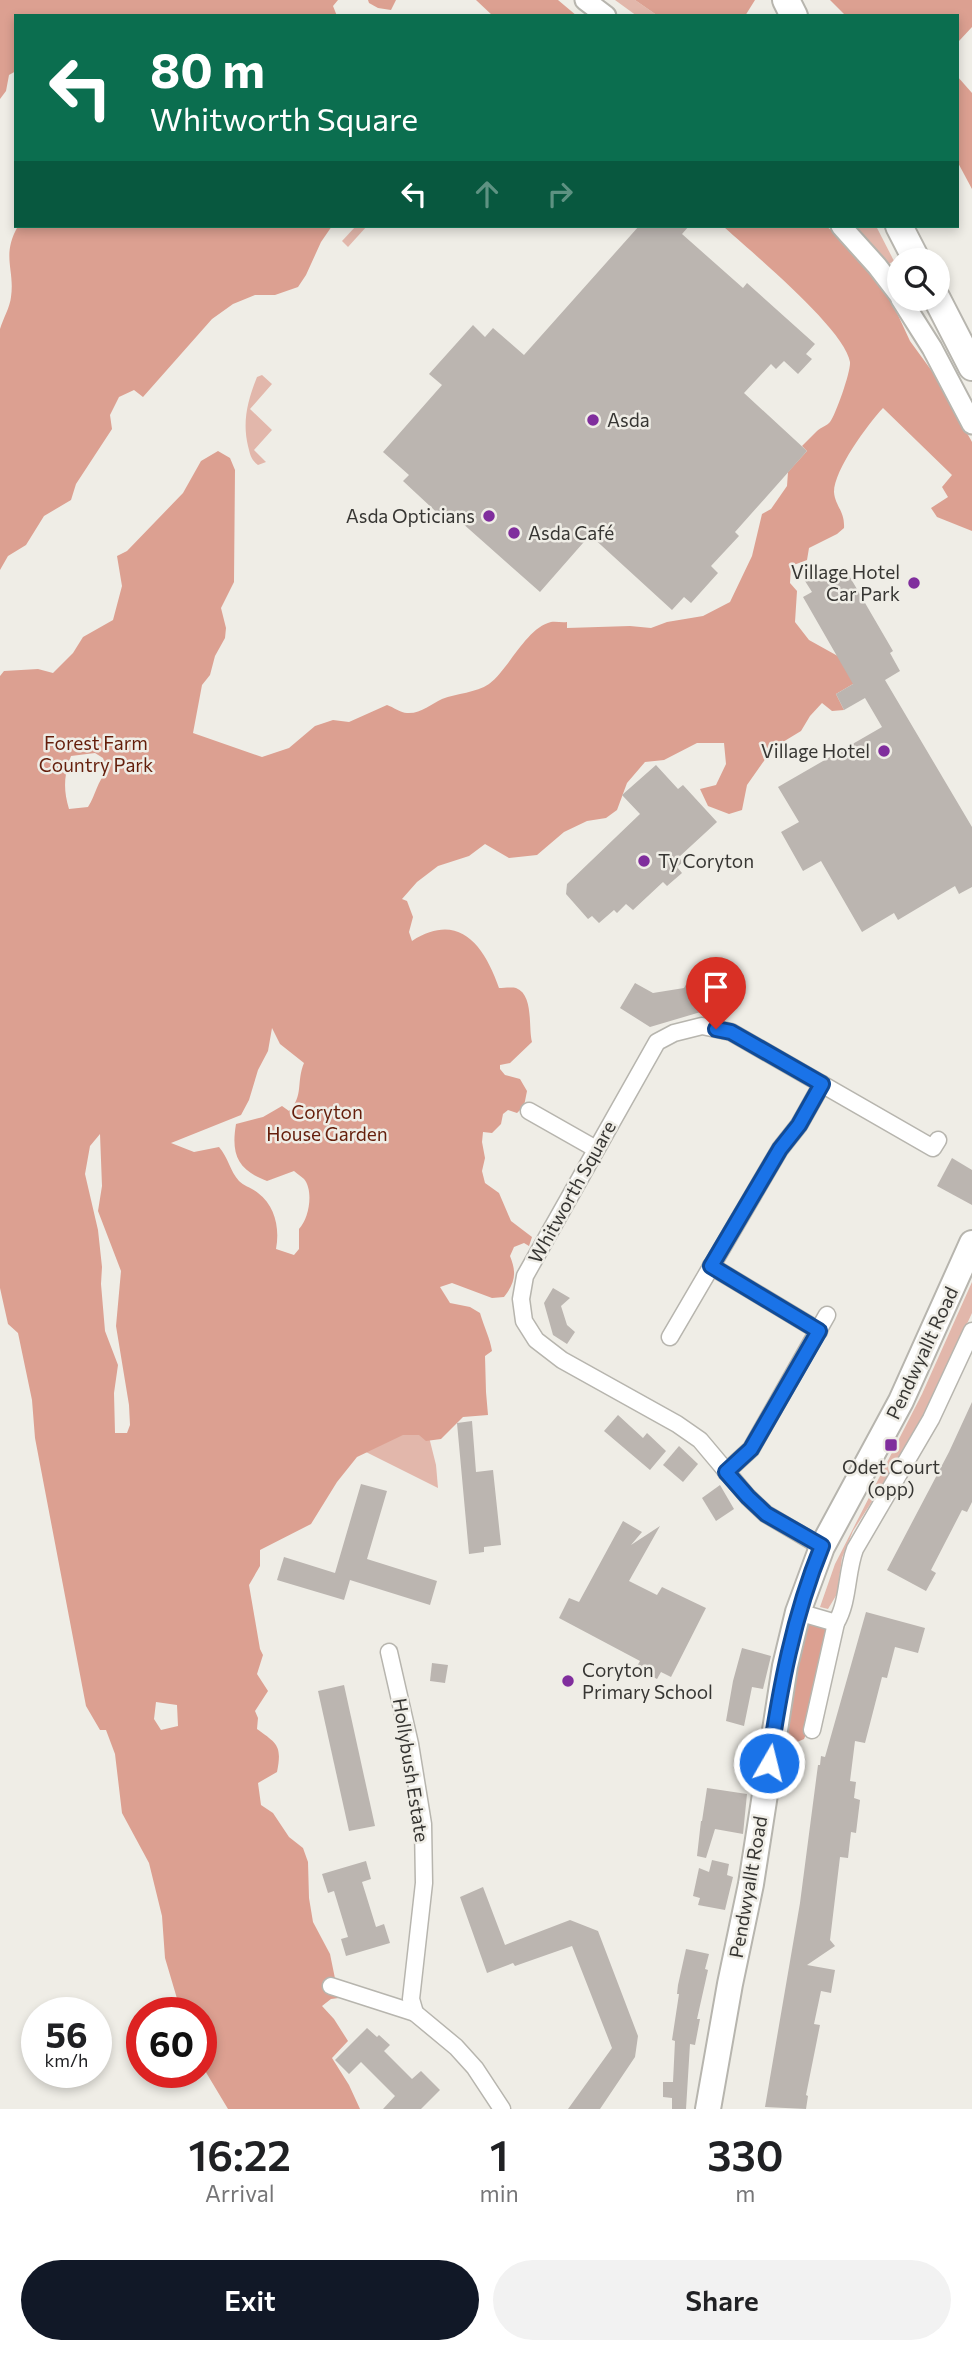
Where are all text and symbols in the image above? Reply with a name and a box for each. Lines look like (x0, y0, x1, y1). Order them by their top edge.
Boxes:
text: 80 m (150, 38, 265, 98)
icon: left (35, 42, 126, 133)
text: Whitworth Square (150, 98, 418, 138)
icon: left (395, 175, 433, 213)
icon: ahead (468, 175, 506, 213)
icon: right (541, 175, 579, 213)
map controls (887, 248, 950, 311)
button: search (887, 248, 950, 311)
place label: Asda (607, 408, 650, 431)
marker: Asda (585, 412, 601, 428)
place label: Asda Opticians (346, 504, 475, 527)
marker: Asda Opticians (481, 508, 497, 524)
place label: Asda Café (528, 521, 614, 544)
marker: Asda Café (506, 525, 522, 541)
place label: Village Hotel Car Park (791, 560, 900, 605)
marker: Village Hotel Car Park (906, 575, 922, 591)
park label: Forest Farm Country Park (39, 731, 153, 776)
place label: Village Hotel (761, 739, 870, 762)
marker: Village Hotel (876, 743, 892, 759)
place label: Ty Coryton (658, 849, 754, 872)
marker: Ty Coryton (636, 853, 652, 869)
pin (686, 957, 746, 1029)
icon: arrive (697, 968, 735, 1006)
park label: Coryton House Garden (266, 1100, 388, 1145)
street label: Whitworth Square (523, 1117, 620, 1267)
street label: Pendwyallt Road (881, 1283, 962, 1423)
marker: Odet Court (opp) (883, 1437, 899, 1453)
place label: Odet Court (opp) (842, 1455, 940, 1500)
place label: Coryton Primary School (582, 1658, 713, 1703)
marker: Coryton Primary School (560, 1673, 576, 1689)
street label: Hollybush Estate (389, 1696, 434, 1843)
position arrow (732, 1726, 806, 1800)
street label: Pendwyallt Road (724, 1814, 771, 1960)
speed limit sign: 60 (126, 1997, 217, 2088)
text: 56 (45, 2012, 87, 2055)
text: km/h (45, 2049, 88, 2071)
text: 16:22 (189, 2128, 291, 2180)
text: 1 (490, 2128, 509, 2180)
text: 330 (707, 2128, 783, 2180)
text: Arrival (205, 2179, 275, 2207)
text: min (480, 2179, 519, 2207)
text: m (735, 2179, 755, 2207)
button: Exit (21, 2260, 479, 2340)
button: Share (493, 2260, 951, 2340)

